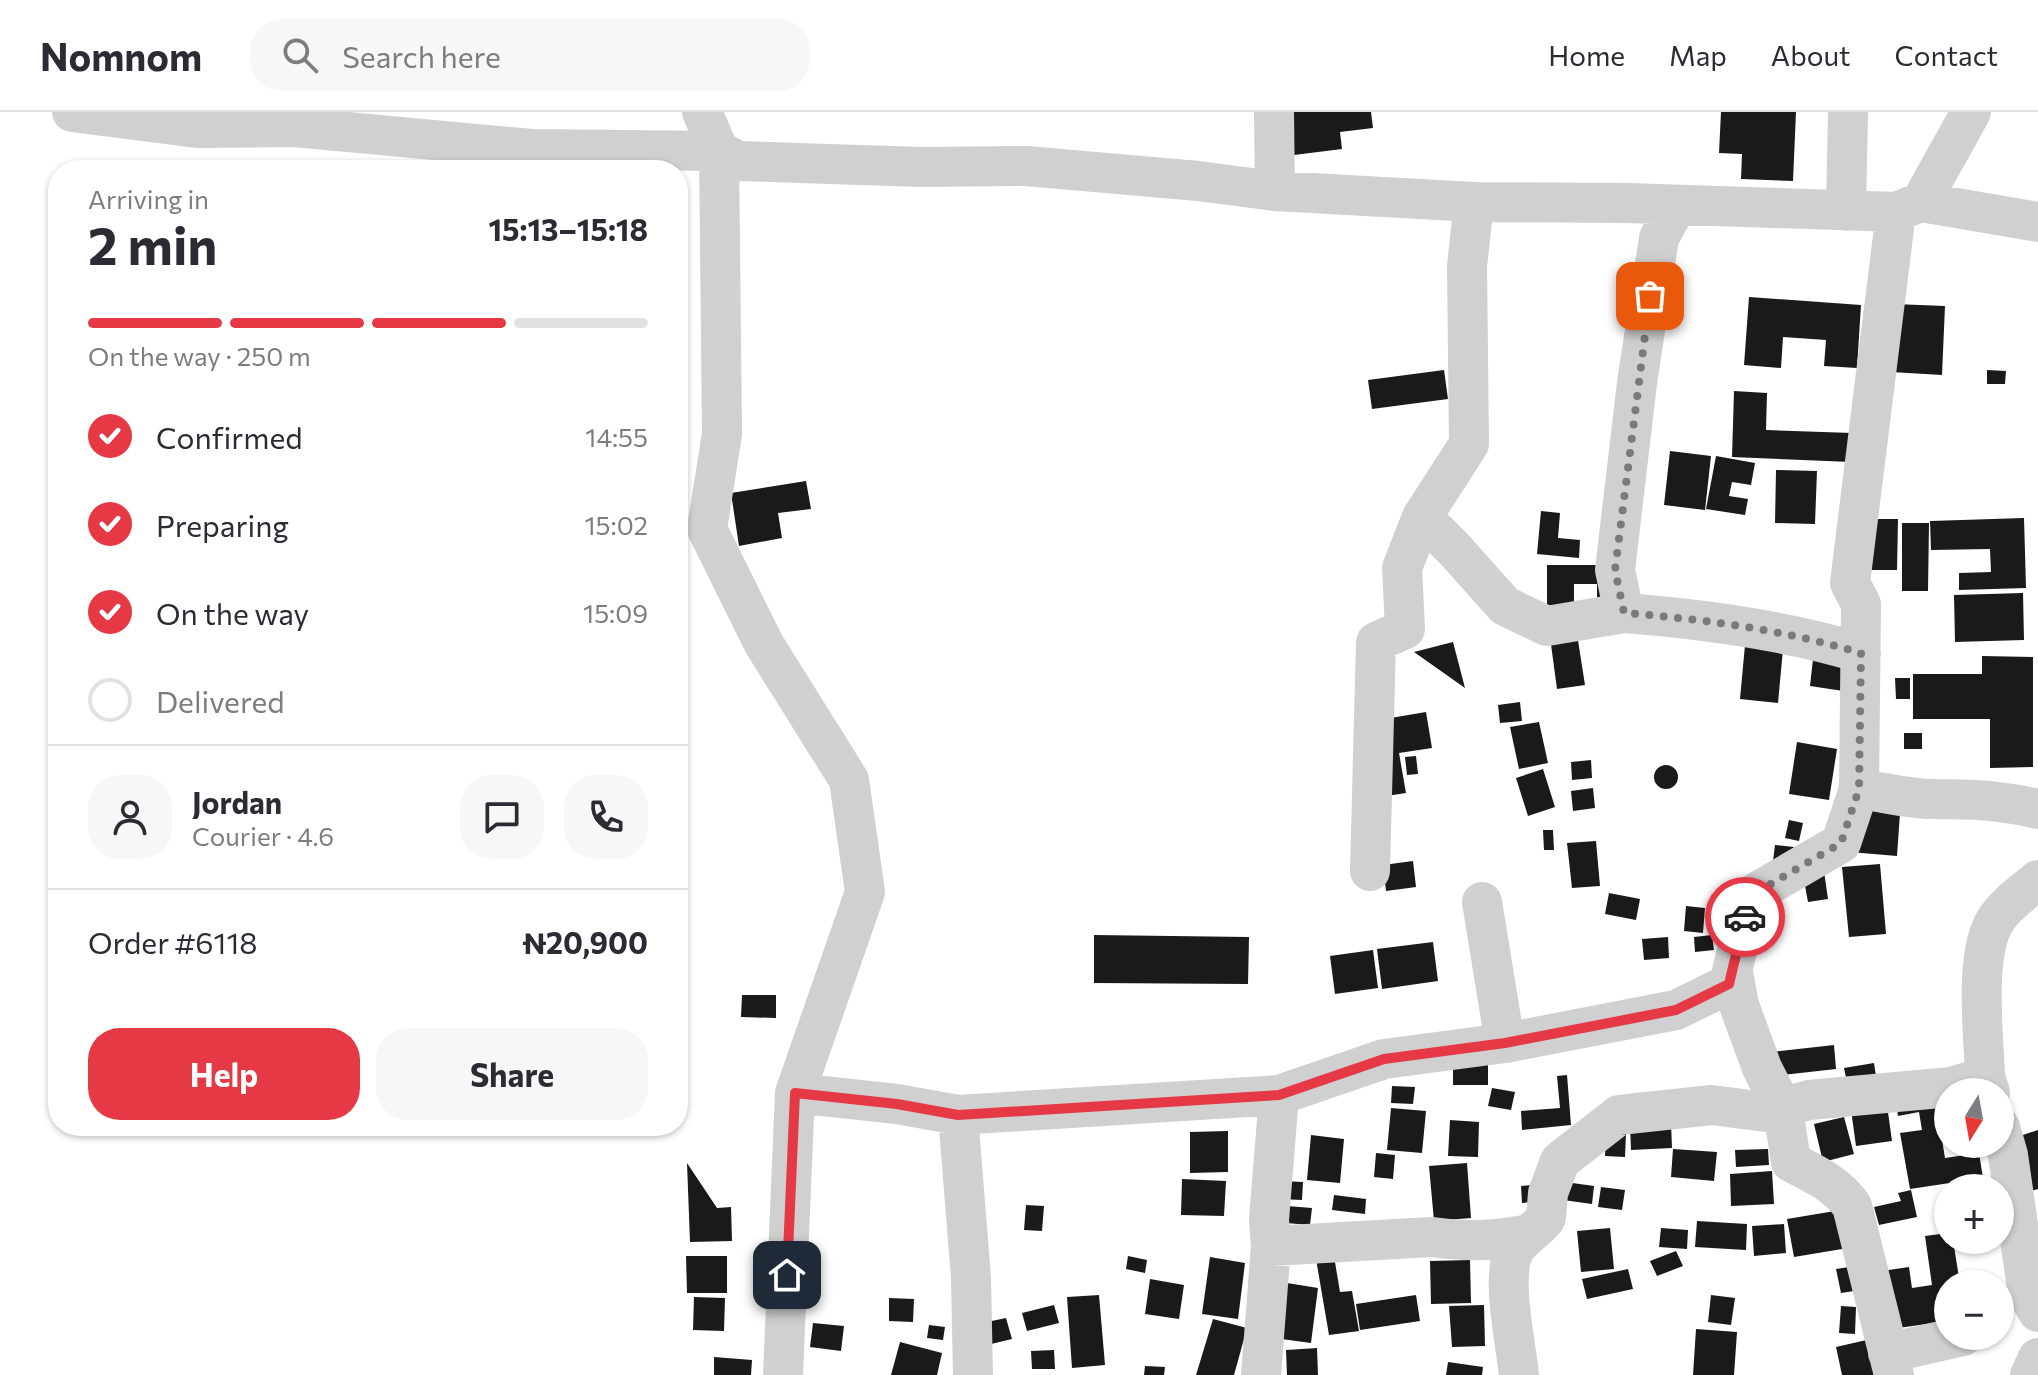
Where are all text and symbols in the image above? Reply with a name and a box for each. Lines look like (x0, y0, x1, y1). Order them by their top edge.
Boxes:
search box (250, 19, 810, 91)
text: Nomnom (40, 32, 202, 79)
icon: search (278, 33, 322, 77)
text: Search here (342, 37, 501, 74)
text: Home (1548, 38, 1625, 72)
text: Map (1669, 38, 1727, 72)
text: About (1771, 38, 1851, 72)
text: Contact (1895, 38, 1998, 72)
text: Arriving in (88, 183, 209, 214)
text: 15:13–15:18 (488, 210, 648, 247)
text: 2 min (88, 212, 217, 276)
pin (1616, 262, 1684, 330)
icon: bag (1628, 274, 1672, 318)
text: On the way · 250 m (88, 340, 311, 371)
icon: check (88, 414, 132, 458)
text: Confirmed (156, 418, 303, 455)
text: 14:55 (585, 421, 648, 452)
icon: check (88, 502, 132, 546)
text: Preparing (156, 506, 289, 543)
text: 15:02 (585, 509, 648, 540)
icon: check (88, 590, 132, 634)
text: On the way (156, 594, 309, 631)
text: 15:09 (583, 597, 648, 628)
text: Delivered (156, 682, 285, 719)
button: person (88, 775, 172, 859)
button: chat (460, 775, 544, 859)
button: phone (564, 775, 648, 859)
text: Jordan (192, 783, 282, 820)
text: Courier · 4.6 (192, 820, 334, 851)
courier (1705, 877, 1785, 957)
icon: car (1723, 895, 1767, 939)
text: Order #6118 (88, 923, 257, 960)
text: ₦20,900 (522, 923, 648, 960)
button: Help (88, 1028, 360, 1120)
button: Share (376, 1028, 648, 1120)
north arrow (1934, 1078, 2014, 1158)
map controls (1934, 1078, 2014, 1350)
button: + (1934, 1174, 2014, 1254)
pin (753, 1241, 821, 1309)
icon: home (765, 1253, 809, 1297)
button: − (1934, 1270, 2014, 1350)

